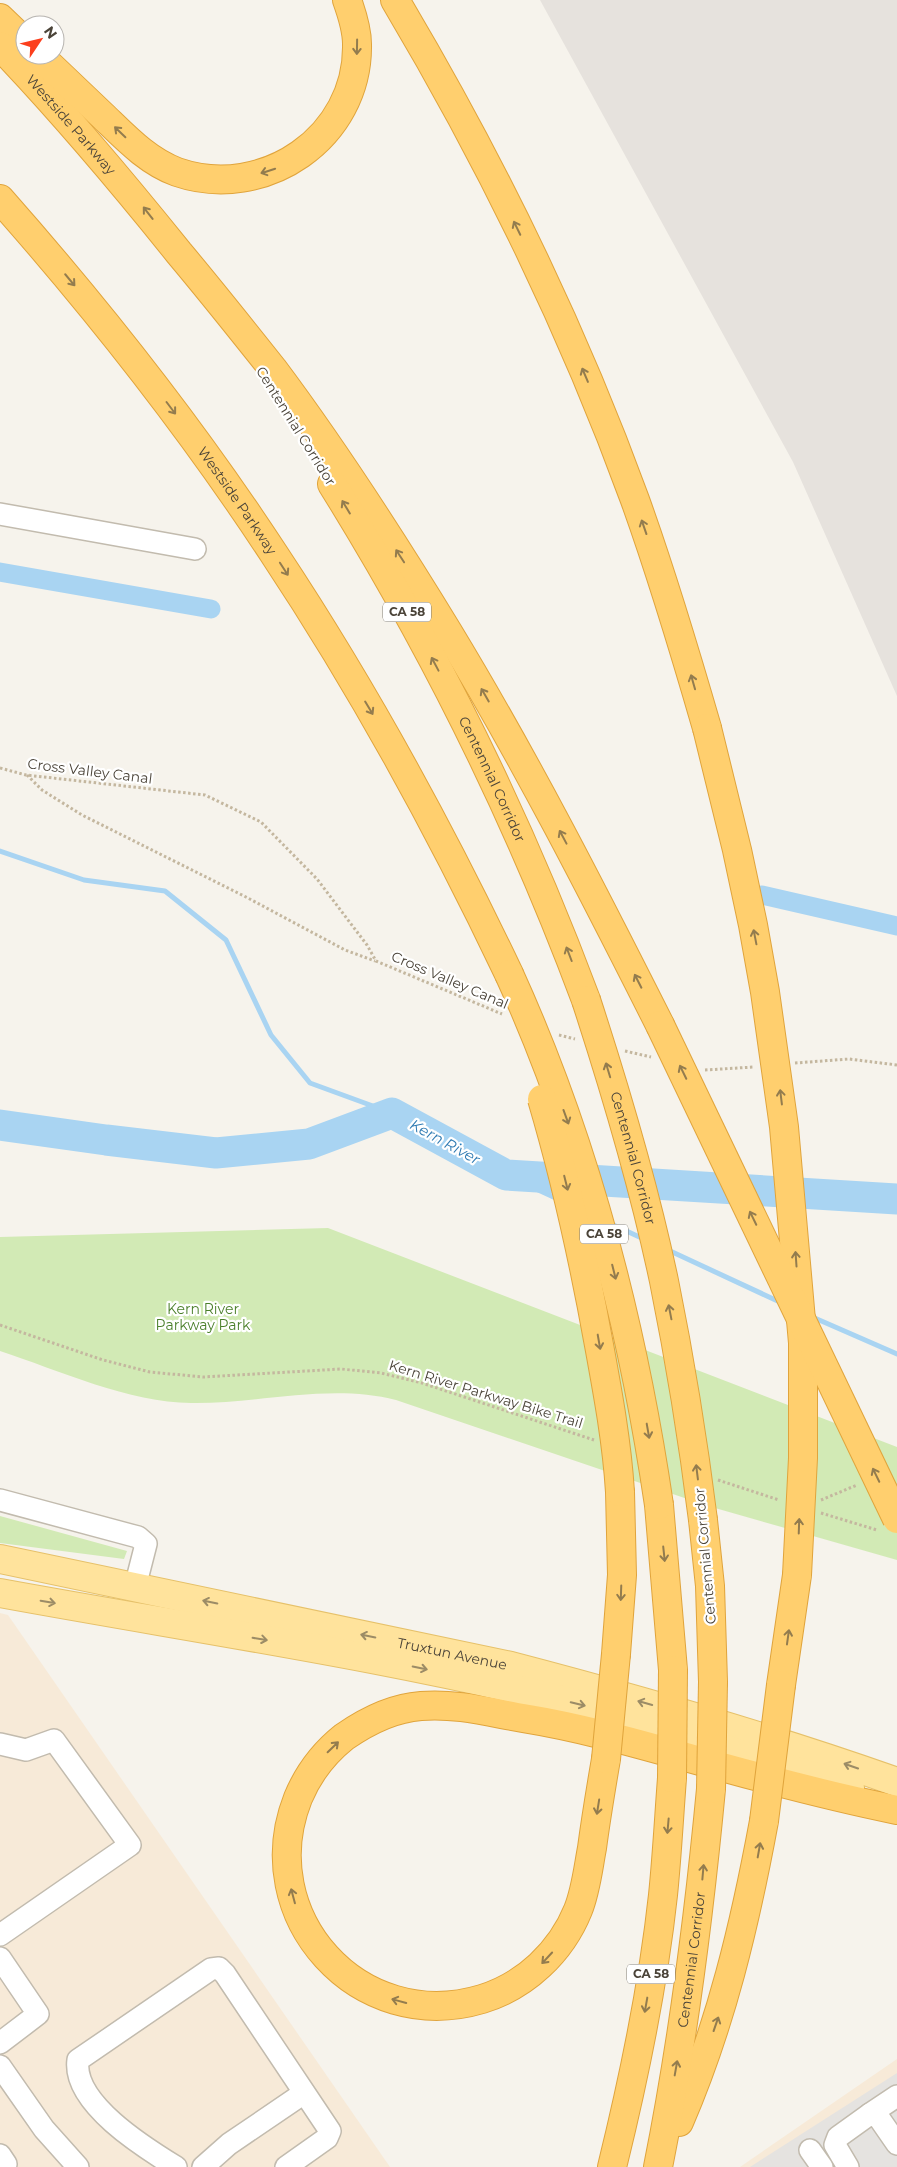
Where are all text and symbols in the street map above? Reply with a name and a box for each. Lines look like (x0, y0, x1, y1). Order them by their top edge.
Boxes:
north arrow (15, 15, 65, 65)
text: N (40, 23, 61, 42)
one-way arrow (352, 39, 361, 55)
street label: Westside Parkway (22, 71, 120, 179)
one-way arrow (114, 126, 126, 138)
one-way arrow (261, 167, 276, 176)
one-way arrow (142, 207, 153, 220)
one-way arrow (512, 221, 522, 236)
one-way arrow (64, 274, 76, 287)
street label: Centennial Corridor (252, 363, 340, 489)
one-way arrow (580, 368, 590, 383)
one-way arrow (165, 401, 176, 414)
street label: Westside Parkway (194, 443, 281, 558)
one-way arrow (341, 501, 351, 515)
one-way arrow (639, 520, 648, 535)
one-way arrow (395, 549, 406, 563)
one-way arrow (280, 562, 290, 576)
road number: CA 58 (383, 602, 431, 622)
one-way arrow (430, 657, 439, 672)
one-way arrow (688, 674, 698, 690)
one-way arrow (480, 687, 490, 702)
one-way arrow (365, 700, 375, 714)
street label: Centennial Corridor (455, 713, 530, 845)
street label: Cross Valley Canal (27, 754, 153, 788)
one-way arrow (558, 830, 567, 845)
one-way arrow (749, 929, 759, 945)
street label: Cross Valley Canal (389, 947, 511, 1013)
one-way arrow (564, 947, 573, 962)
one-way arrow (633, 974, 643, 989)
one-way arrow (603, 1062, 613, 1078)
one-way arrow (677, 1065, 687, 1080)
street label: Centennial Corridor (606, 1089, 660, 1227)
one-way arrow (775, 1090, 785, 1106)
one-way arrow (562, 1108, 571, 1124)
water label: Kern River (407, 1115, 484, 1169)
one-way arrow (561, 1175, 571, 1191)
one-way arrow (748, 1211, 757, 1226)
road number: CA 58 (580, 1224, 628, 1244)
one-way arrow (791, 1251, 800, 1267)
one-way arrow (610, 1263, 619, 1279)
park label: Kern River Parkway Park (156, 1300, 251, 1334)
one-way arrow (665, 1304, 674, 1320)
one-way arrow (594, 1334, 604, 1350)
street label: Kern River Parkway Bike Trail (387, 1356, 585, 1432)
one-way arrow (643, 1422, 653, 1438)
one-way arrow (692, 1464, 702, 1480)
one-way arrow (871, 1468, 880, 1483)
street label: Centennial Corridor (690, 1487, 720, 1625)
one-way arrow (795, 1518, 804, 1534)
one-way arrow (659, 1546, 669, 1562)
one-way arrow (616, 1585, 626, 1601)
one-way arrow (202, 1597, 218, 1606)
one-way arrow (40, 1598, 56, 1608)
one-way arrow (784, 1629, 794, 1645)
one-way arrow (361, 1631, 377, 1640)
street label: Truxtun Avenue (396, 1633, 509, 1674)
one-way arrow (251, 1634, 267, 1644)
one-way arrow (411, 1664, 427, 1673)
one-way arrow (638, 1698, 654, 1708)
one-way arrow (570, 1700, 586, 1709)
one-way arrow (327, 1741, 339, 1753)
one-way arrow (844, 1761, 859, 1770)
one-way arrow (593, 1798, 603, 1814)
one-way arrow (664, 1818, 673, 1834)
one-way arrow (754, 1842, 764, 1858)
one-way arrow (698, 1864, 708, 1880)
one-way arrow (287, 1889, 297, 1905)
street label: Centennial Corridor (673, 1890, 709, 2029)
one-way arrow (541, 1951, 553, 1964)
road number: CA 58 (627, 1965, 675, 1984)
one-way arrow (391, 1996, 407, 2005)
one-way arrow (641, 1997, 651, 2013)
one-way arrow (712, 2017, 721, 2033)
one-way arrow (672, 2060, 682, 2076)

